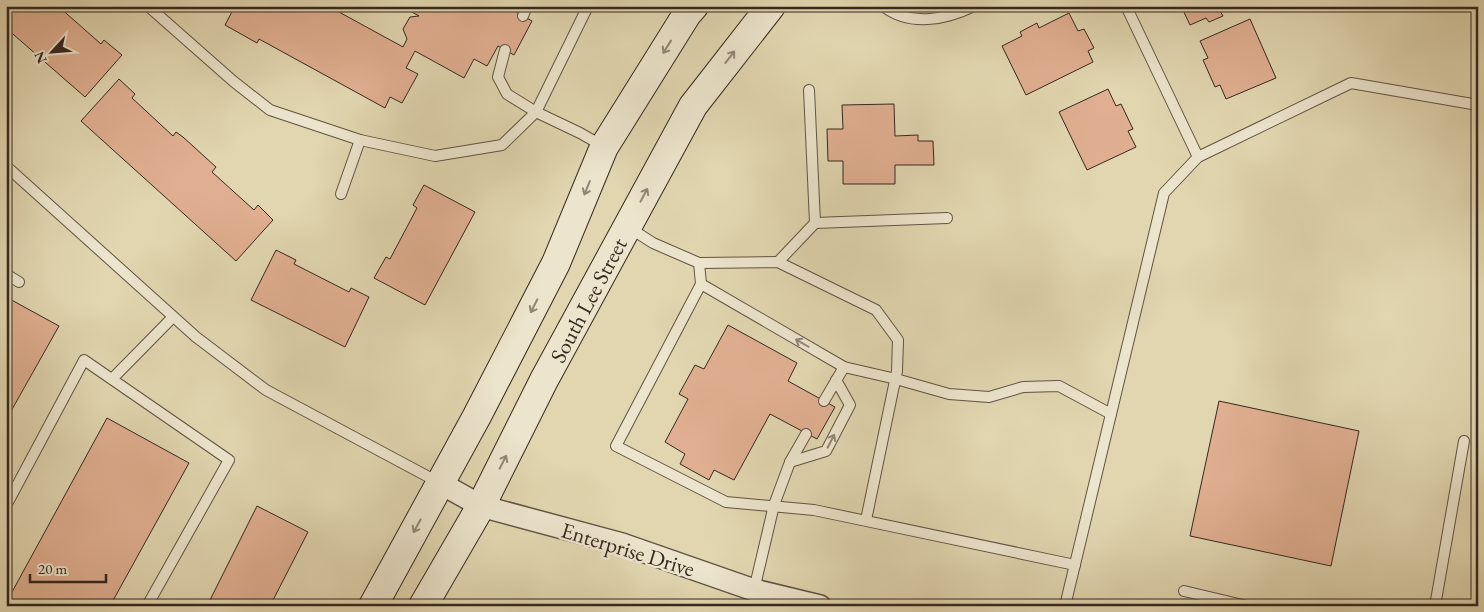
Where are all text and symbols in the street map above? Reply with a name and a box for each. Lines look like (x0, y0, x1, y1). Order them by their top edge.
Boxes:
north arrow (28, 28, 78, 78)
one-way arrow (661, 39, 671, 53)
text: N (29, 48, 51, 67)
one-way arrow (725, 50, 735, 64)
one-way arrow (582, 180, 591, 195)
one-way arrow (639, 187, 649, 202)
street label: South Lee Street (543, 232, 634, 368)
one-way arrow (529, 298, 538, 313)
one-way arrow (795, 337, 809, 347)
one-way arrow (827, 434, 836, 449)
one-way arrow (499, 455, 508, 470)
street label: Enterprise Drive (558, 515, 699, 584)
one-way arrow (412, 518, 421, 533)
scale bar (30, 552, 106, 584)
text: 20 m (38, 559, 67, 578)

